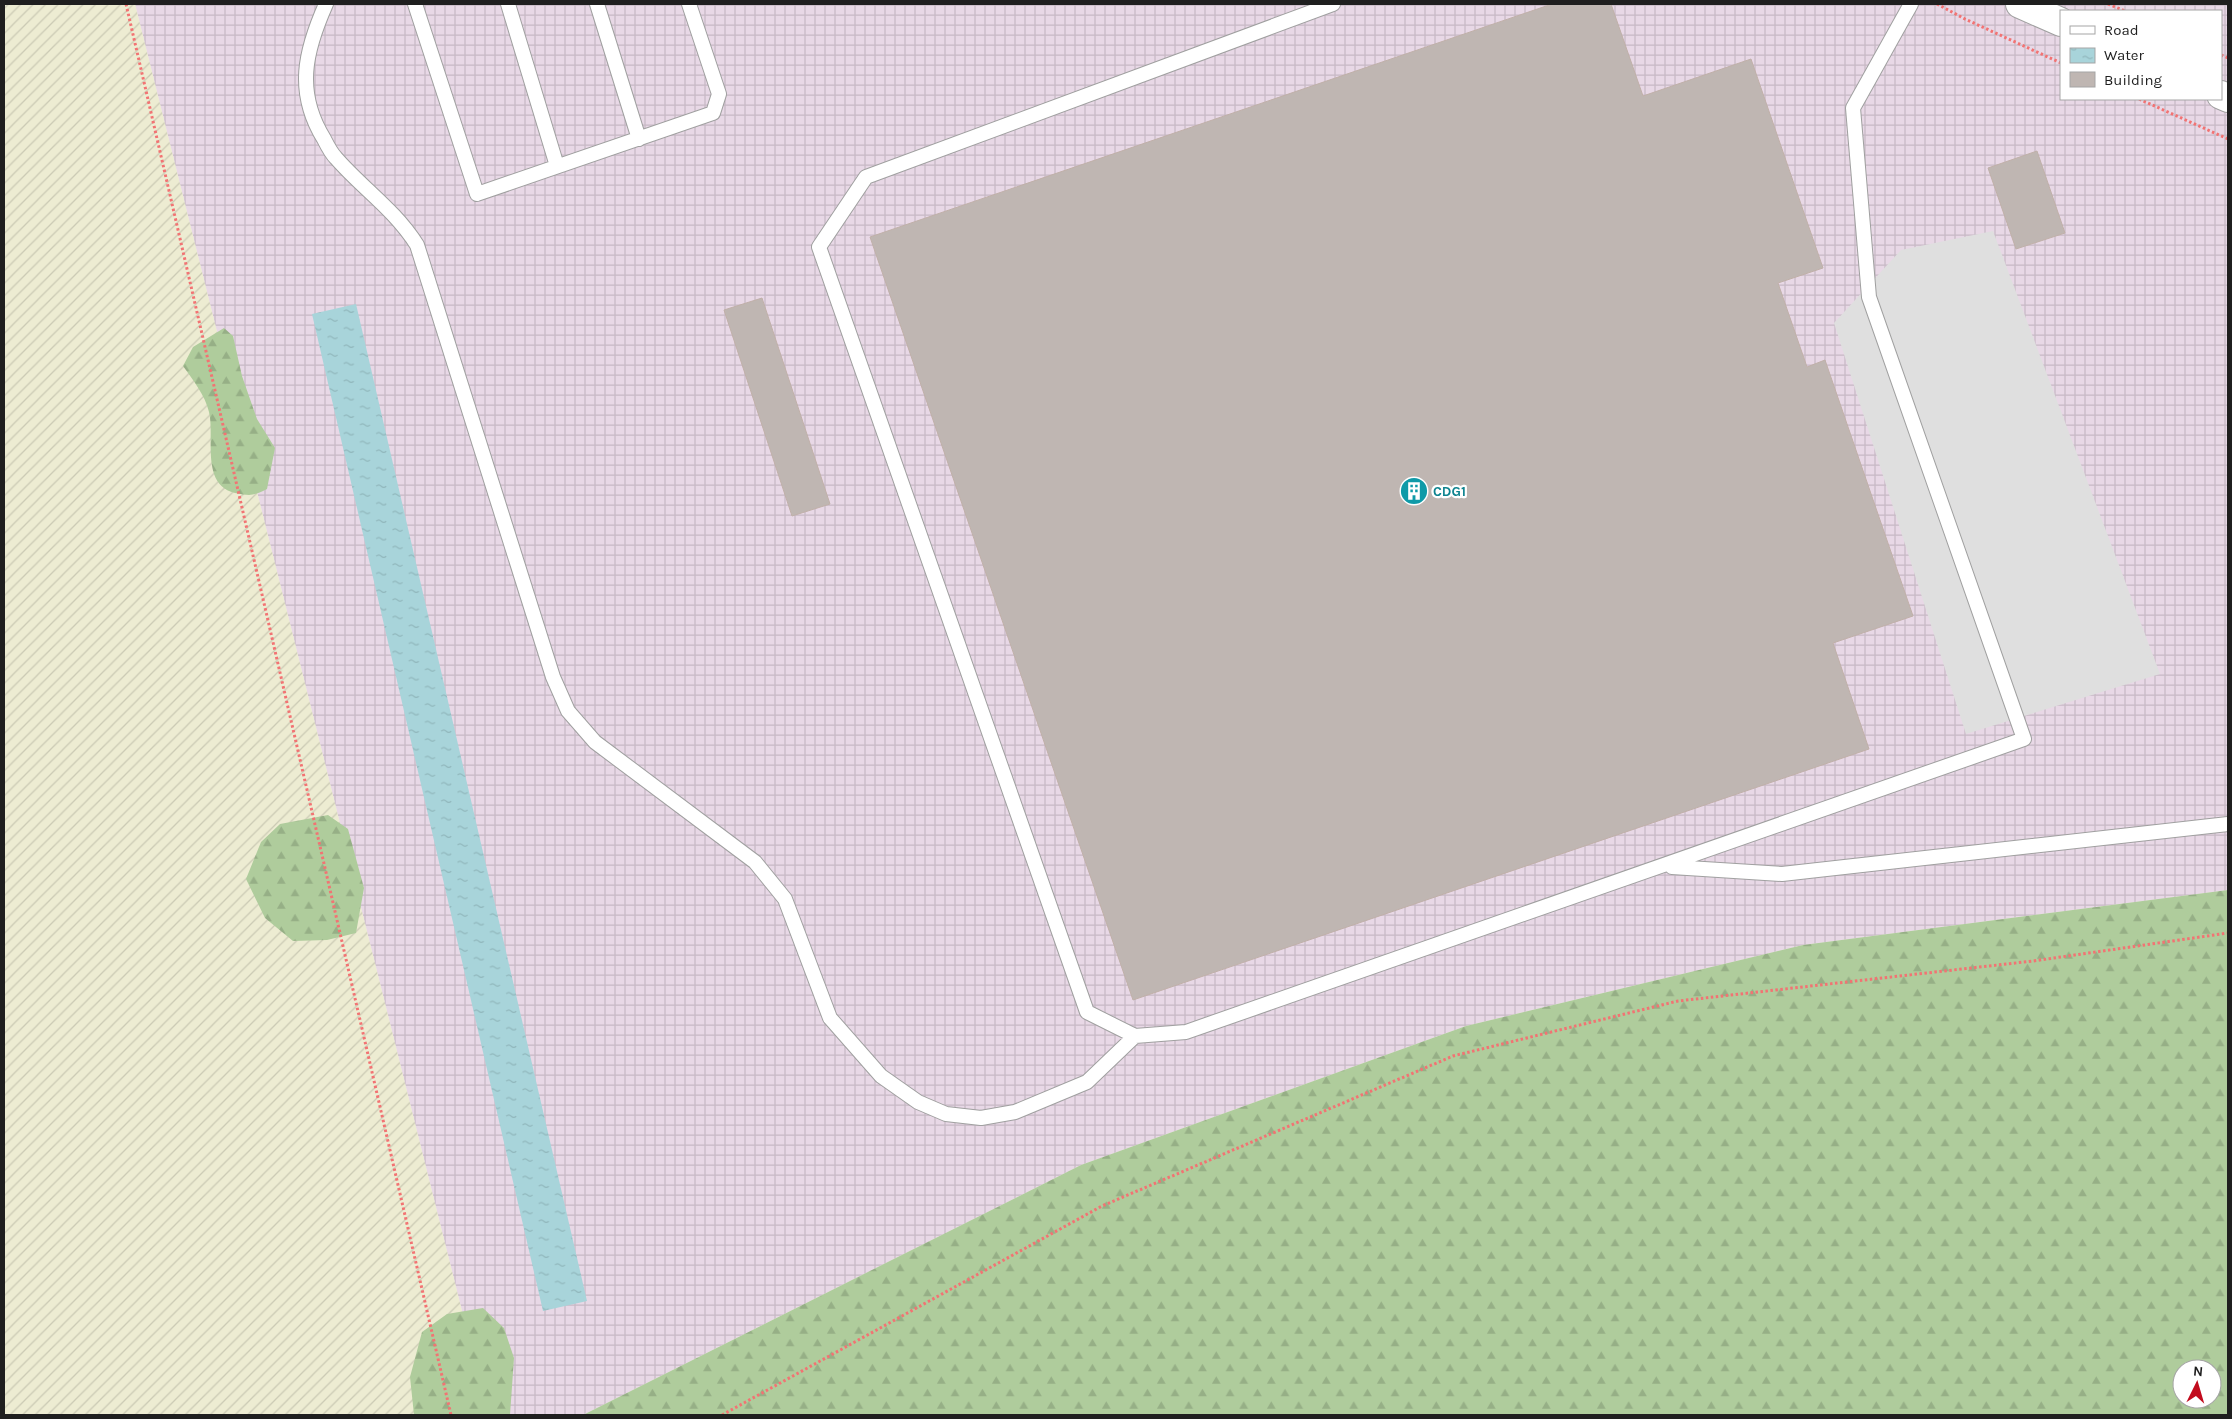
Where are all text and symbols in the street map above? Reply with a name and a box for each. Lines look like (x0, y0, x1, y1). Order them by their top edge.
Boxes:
legend (2060, 10, 2222, 100)
text: Road (2104, 21, 2139, 39)
text: Water (2104, 46, 2145, 64)
text: Building (2104, 71, 2162, 89)
building icon: CDG1 (1399, 476, 1429, 506)
place label: CDG1 (1433, 483, 1466, 500)
north arrow (2172, 1359, 2222, 1409)
text: N (2192, 1363, 2204, 1380)

